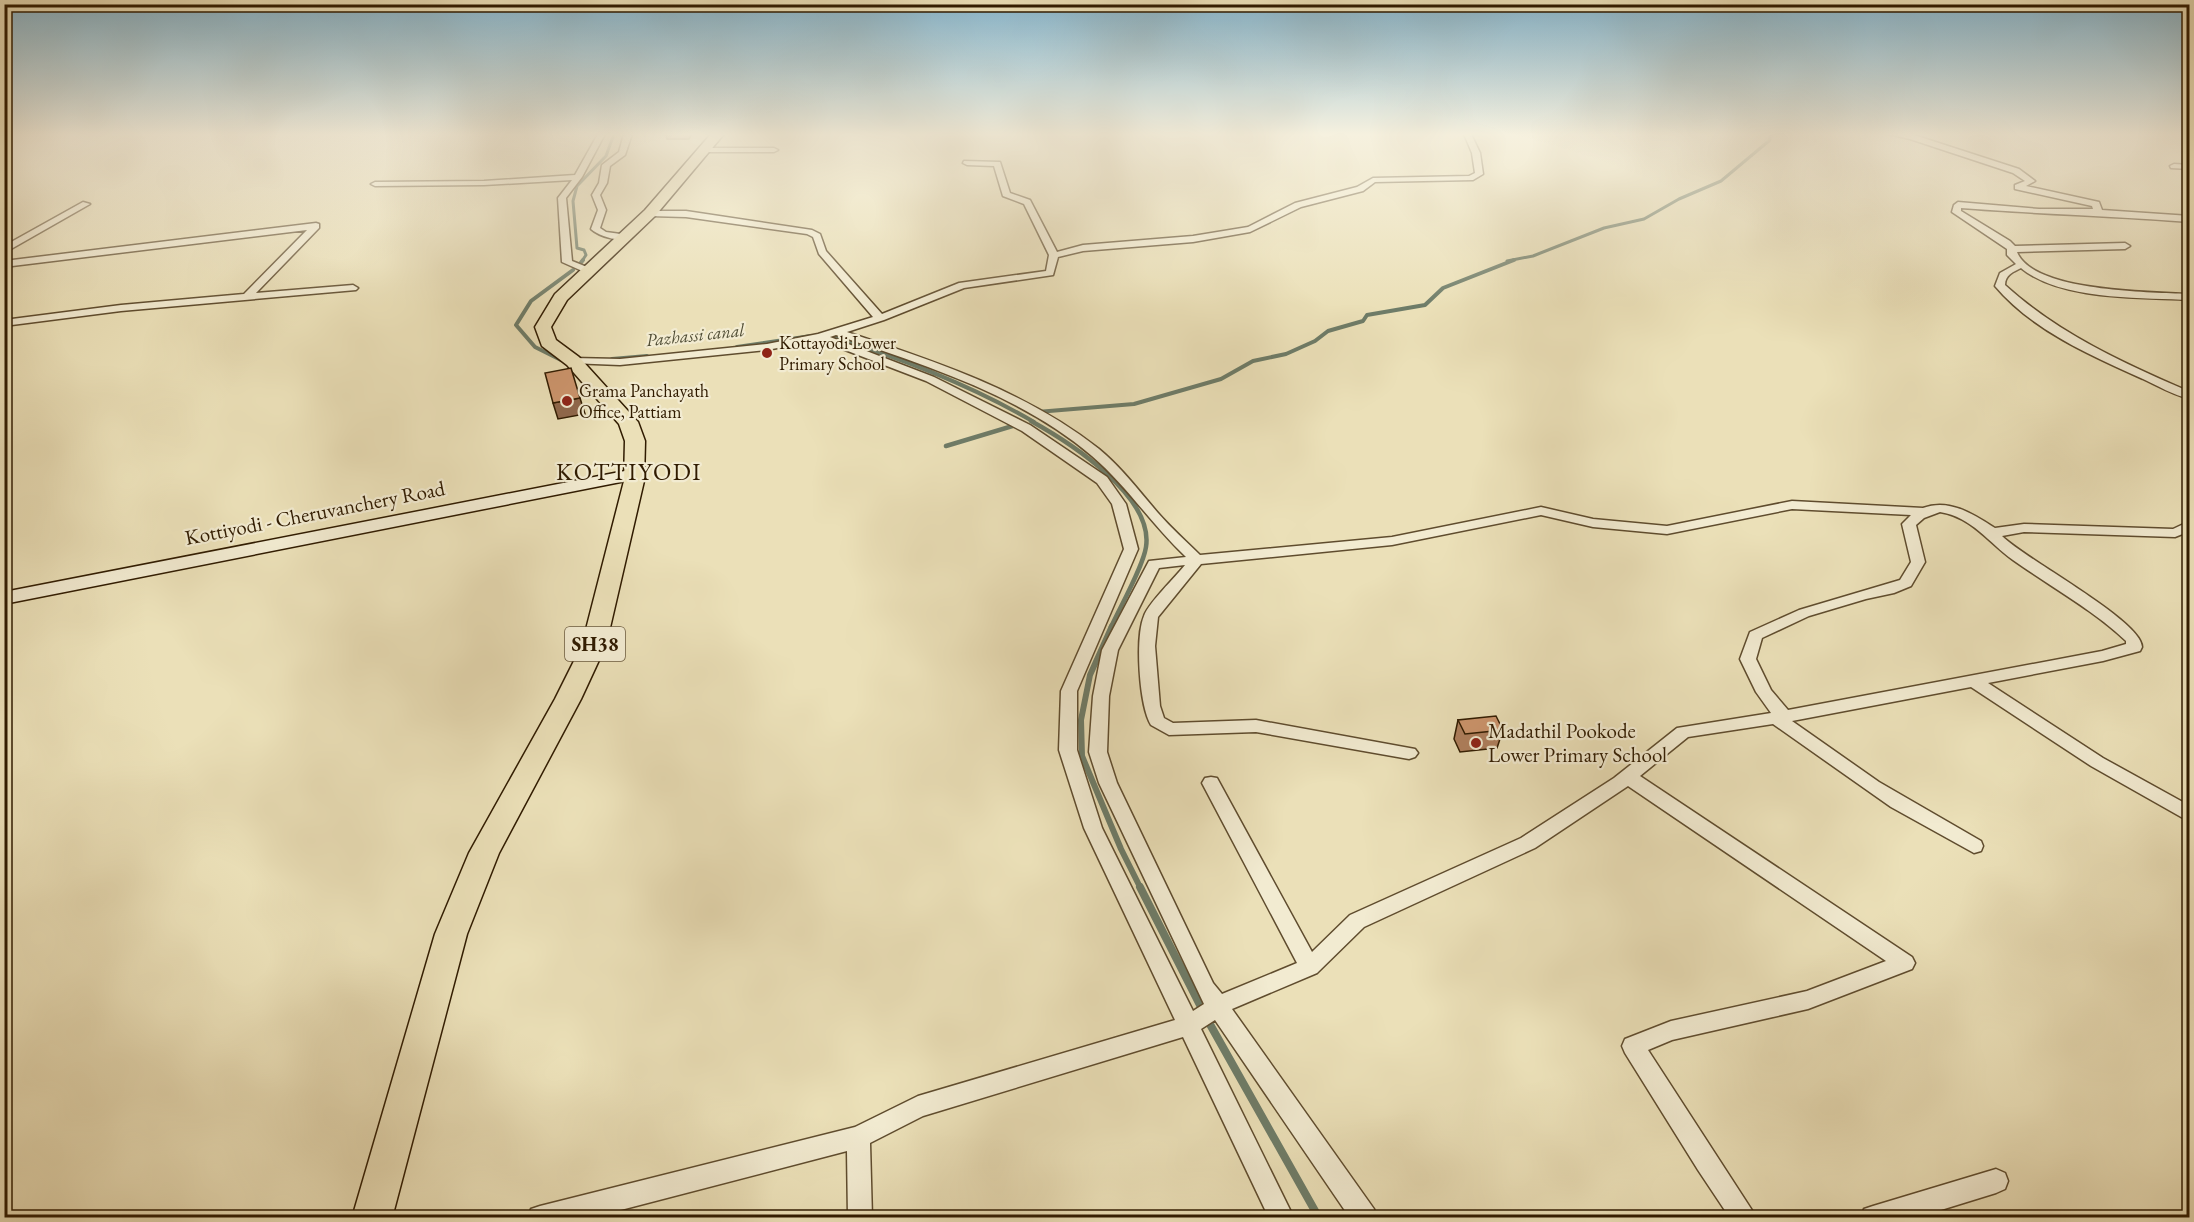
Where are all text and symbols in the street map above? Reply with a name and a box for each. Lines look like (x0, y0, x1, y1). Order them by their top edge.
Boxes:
water label: Pazhassi canal (645, 318, 746, 351)
place label: Kottayodi Lower Primary School (779, 331, 896, 375)
marker: Kottayodi Lower Primary School (760, 346, 774, 360)
place label: Grama Panchayath Office, Pattiam (579, 379, 709, 423)
marker: Grama Panchayath Office, Pattiam (560, 394, 574, 408)
district label: KOTTIYODI (556, 456, 702, 487)
street label: Kottiyodi - Cheruvanchery Road (183, 474, 448, 551)
road number: SH38 (565, 627, 625, 661)
place label: Madathil Pookode Lower Primary School (1488, 717, 1667, 768)
marker: Madathil Pookode Lower Primary School (1469, 736, 1483, 750)

